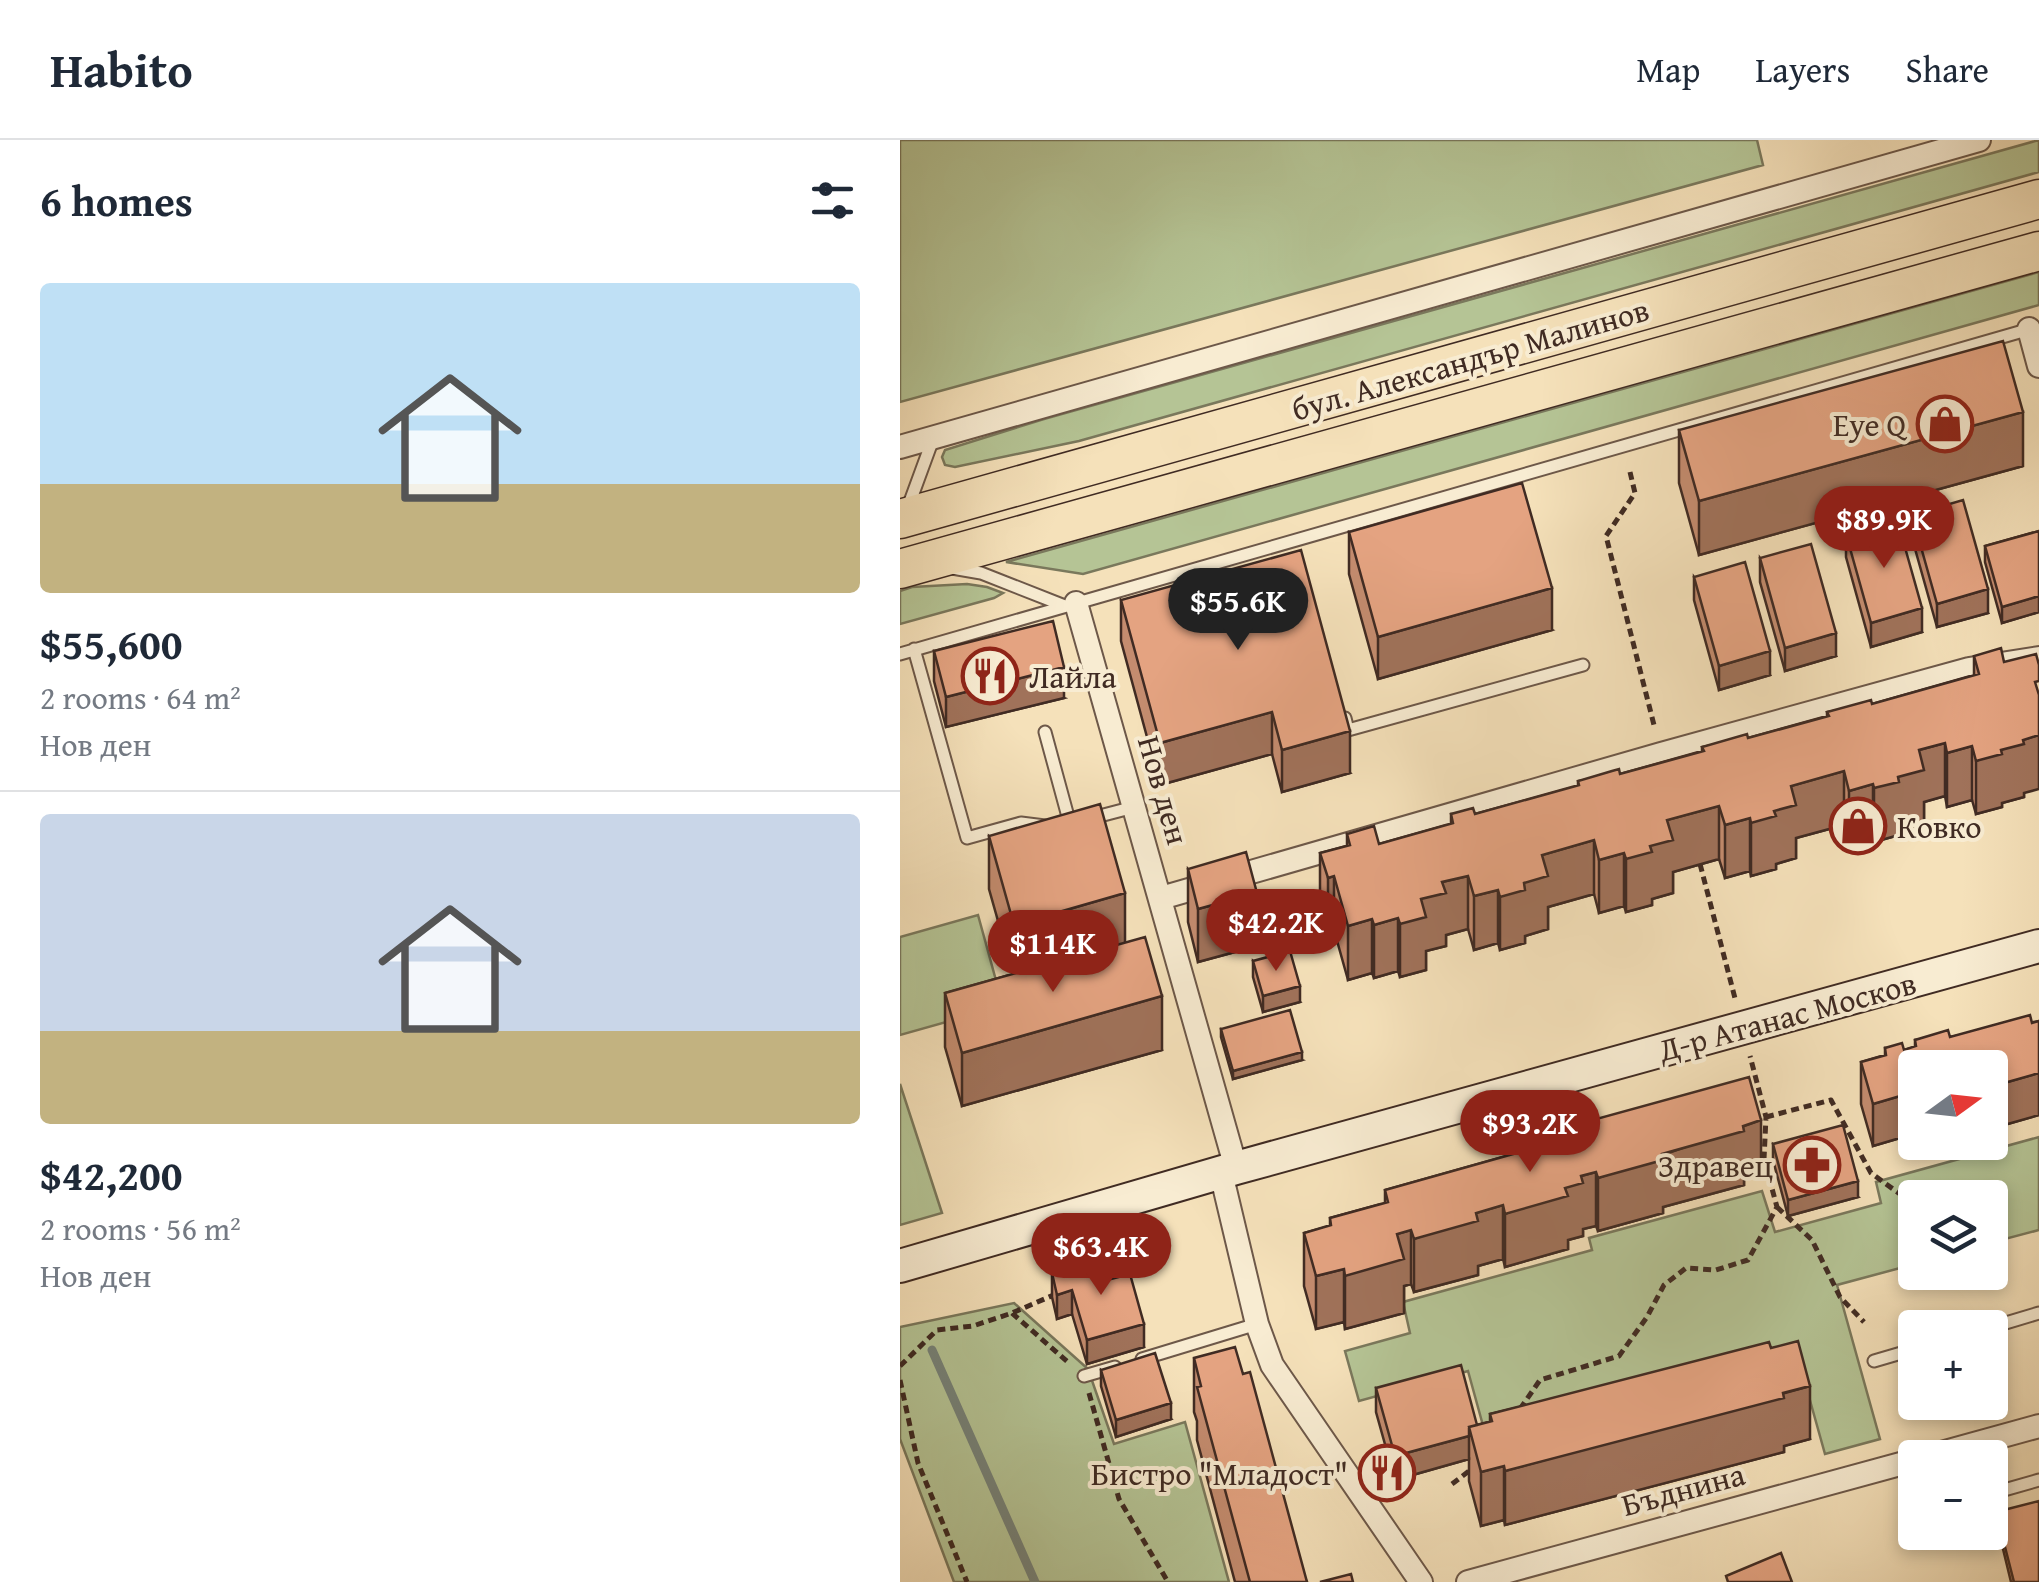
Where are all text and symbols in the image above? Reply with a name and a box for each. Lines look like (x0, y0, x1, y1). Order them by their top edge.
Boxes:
text: Habito (50, 34, 193, 105)
text: Map (1636, 44, 1700, 95)
text: Layers (1755, 44, 1850, 95)
text: Share (1905, 44, 1989, 95)
text: 6 homes (40, 170, 193, 231)
icon: filters (805, 173, 860, 228)
street label: бул. Александър Малинов (1286, 285, 1654, 433)
icon: home (360, 348, 540, 528)
shop icon: Eye Q (1915, 394, 1975, 454)
place label: Eye Q (1833, 401, 1908, 448)
pin: $89.9K (1803, 486, 1965, 571)
text: $89.9K (1836, 495, 1932, 542)
pin: $55.6K (1157, 568, 1319, 653)
text: $55.6K (1190, 577, 1286, 624)
text: $55,600 (40, 613, 182, 674)
restaurant icon: Лайла (960, 646, 1020, 706)
place label: Лайла (1029, 653, 1117, 700)
text: 2 rooms · 64 m² (40, 674, 241, 721)
text: Нов ден (40, 721, 151, 768)
street label: Нов ден (1126, 730, 1202, 850)
shop icon: Ковко (1828, 796, 1888, 856)
place label: Ковко (1897, 803, 1982, 850)
icon: home (360, 879, 540, 1059)
pin: $42.2K (1195, 889, 1357, 974)
text: $42.2K (1228, 898, 1324, 945)
pin: $114K (983, 910, 1123, 995)
text: $114K (1010, 919, 1096, 966)
street label: Д-р Атанас Москов (1652, 959, 1921, 1073)
north arrow (1898, 1050, 2008, 1160)
map controls (1898, 1050, 2008, 1550)
pin: $93.2K (1449, 1090, 1611, 1175)
text: $93.2K (1482, 1099, 1578, 1146)
pharmacy icon: Здравец (1782, 1135, 1842, 1195)
place label: Здравец (1658, 1142, 1773, 1189)
text: $42,200 (40, 1144, 182, 1205)
button: layers (1898, 1180, 2008, 1290)
text: 2 rooms · 56 m² (40, 1205, 241, 1252)
pin: $63.4K (1020, 1213, 1182, 1298)
text: $63.4K (1053, 1222, 1149, 1269)
text: Нов ден (40, 1252, 151, 1299)
button: + (1898, 1310, 2008, 1420)
button: − (1898, 1440, 2008, 1550)
restaurant icon: Бистро "Младост" (1357, 1443, 1417, 1503)
place label: Бистро "Младост" (1091, 1450, 1348, 1497)
street label: Бъднина (1616, 1450, 1751, 1528)

